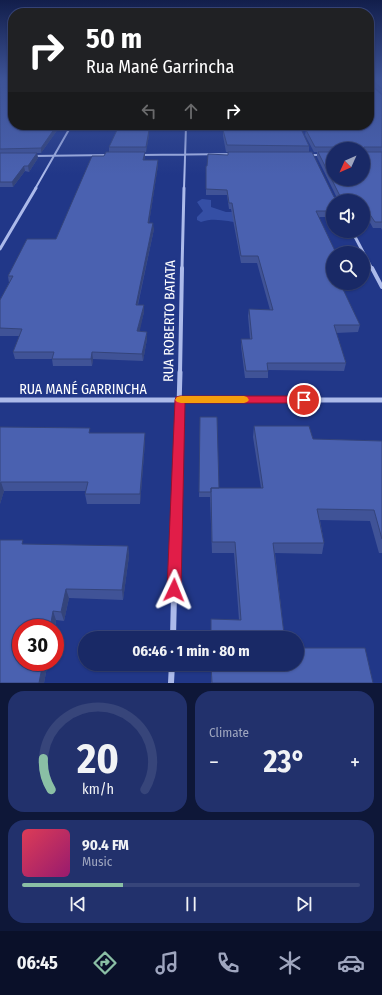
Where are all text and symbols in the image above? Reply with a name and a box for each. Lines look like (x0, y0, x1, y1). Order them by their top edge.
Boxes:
text: 50 m (86, 22, 142, 55)
icon: right (20, 24, 72, 76)
text: Rua Mané Garrincha (86, 56, 234, 78)
icon: left (138, 100, 160, 122)
icon: ahead (180, 100, 202, 122)
icon: right (222, 100, 244, 122)
north arrow (326, 142, 370, 186)
map controls (326, 142, 370, 290)
button: sound (326, 194, 370, 238)
button: search (326, 246, 370, 290)
street label: RUA ROBERTO BATATA (160, 259, 179, 382)
street label: RUA MANÉ GARRINCHA (19, 380, 147, 398)
pin (287, 383, 321, 417)
icon: arrive (293, 389, 315, 411)
position arrow (153, 569, 195, 611)
speed limit sign: 30 (12, 619, 64, 671)
text: 06:46 · 1 min · 80 m (132, 642, 250, 660)
text: Climate (209, 725, 249, 740)
text: 20 (76, 733, 118, 783)
text: 23° (263, 744, 306, 780)
text: − (209, 749, 219, 776)
text: + (350, 749, 360, 776)
text: km/h (82, 780, 113, 797)
text: 90.4 FM (82, 836, 129, 854)
text: Music (82, 854, 112, 869)
icon: previous (67, 893, 89, 915)
icon: pause (180, 893, 202, 915)
icon: next (293, 893, 315, 915)
icon: directions (91, 949, 119, 977)
icon: music (153, 949, 181, 977)
icon: phone (214, 949, 242, 977)
icon: climate (276, 949, 304, 977)
icon: car (337, 949, 365, 977)
text: 06:45 (17, 952, 58, 974)

